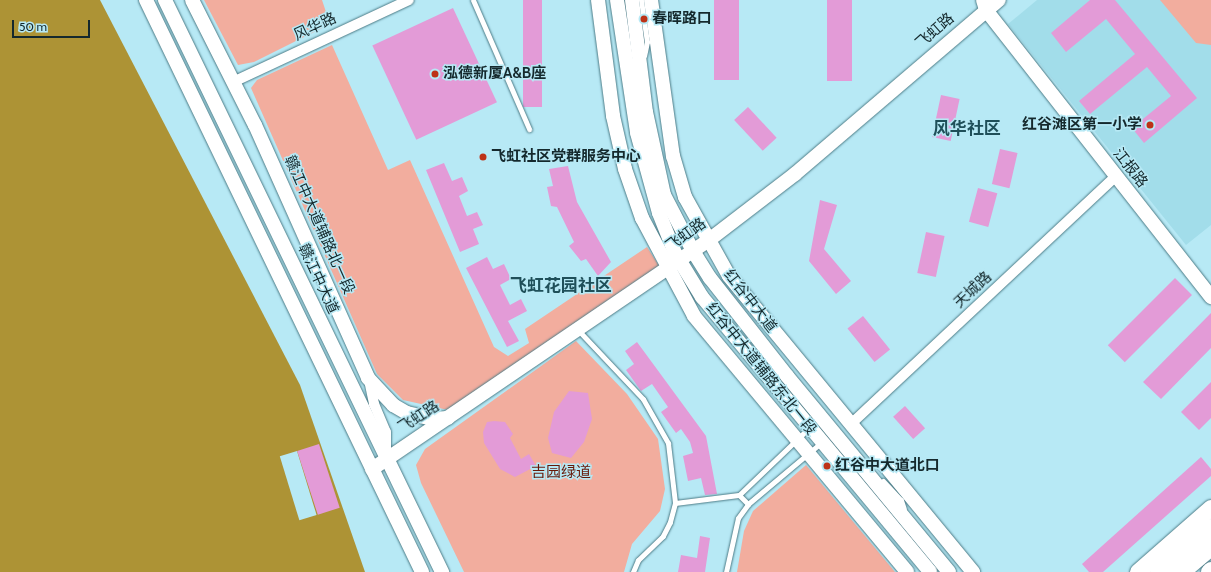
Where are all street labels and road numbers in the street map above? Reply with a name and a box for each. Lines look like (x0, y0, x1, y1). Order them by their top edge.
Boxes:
street label: 风华路 (291, 9, 339, 45)
street label: 飞虹路 (912, 9, 958, 53)
street label: 江报路 (1109, 145, 1151, 191)
street label: 赣江中大道辅路北一段 (280, 153, 358, 297)
street label: 飞虹路 (663, 214, 709, 256)
street label: 赣江中大道 (294, 241, 342, 317)
street label: 红谷中大道 (720, 266, 780, 336)
street label: 天城路 (950, 268, 996, 312)
street label: 红谷中大道辅路东北一段 (702, 299, 820, 439)
street label: 飞虹路 (395, 397, 443, 437)

